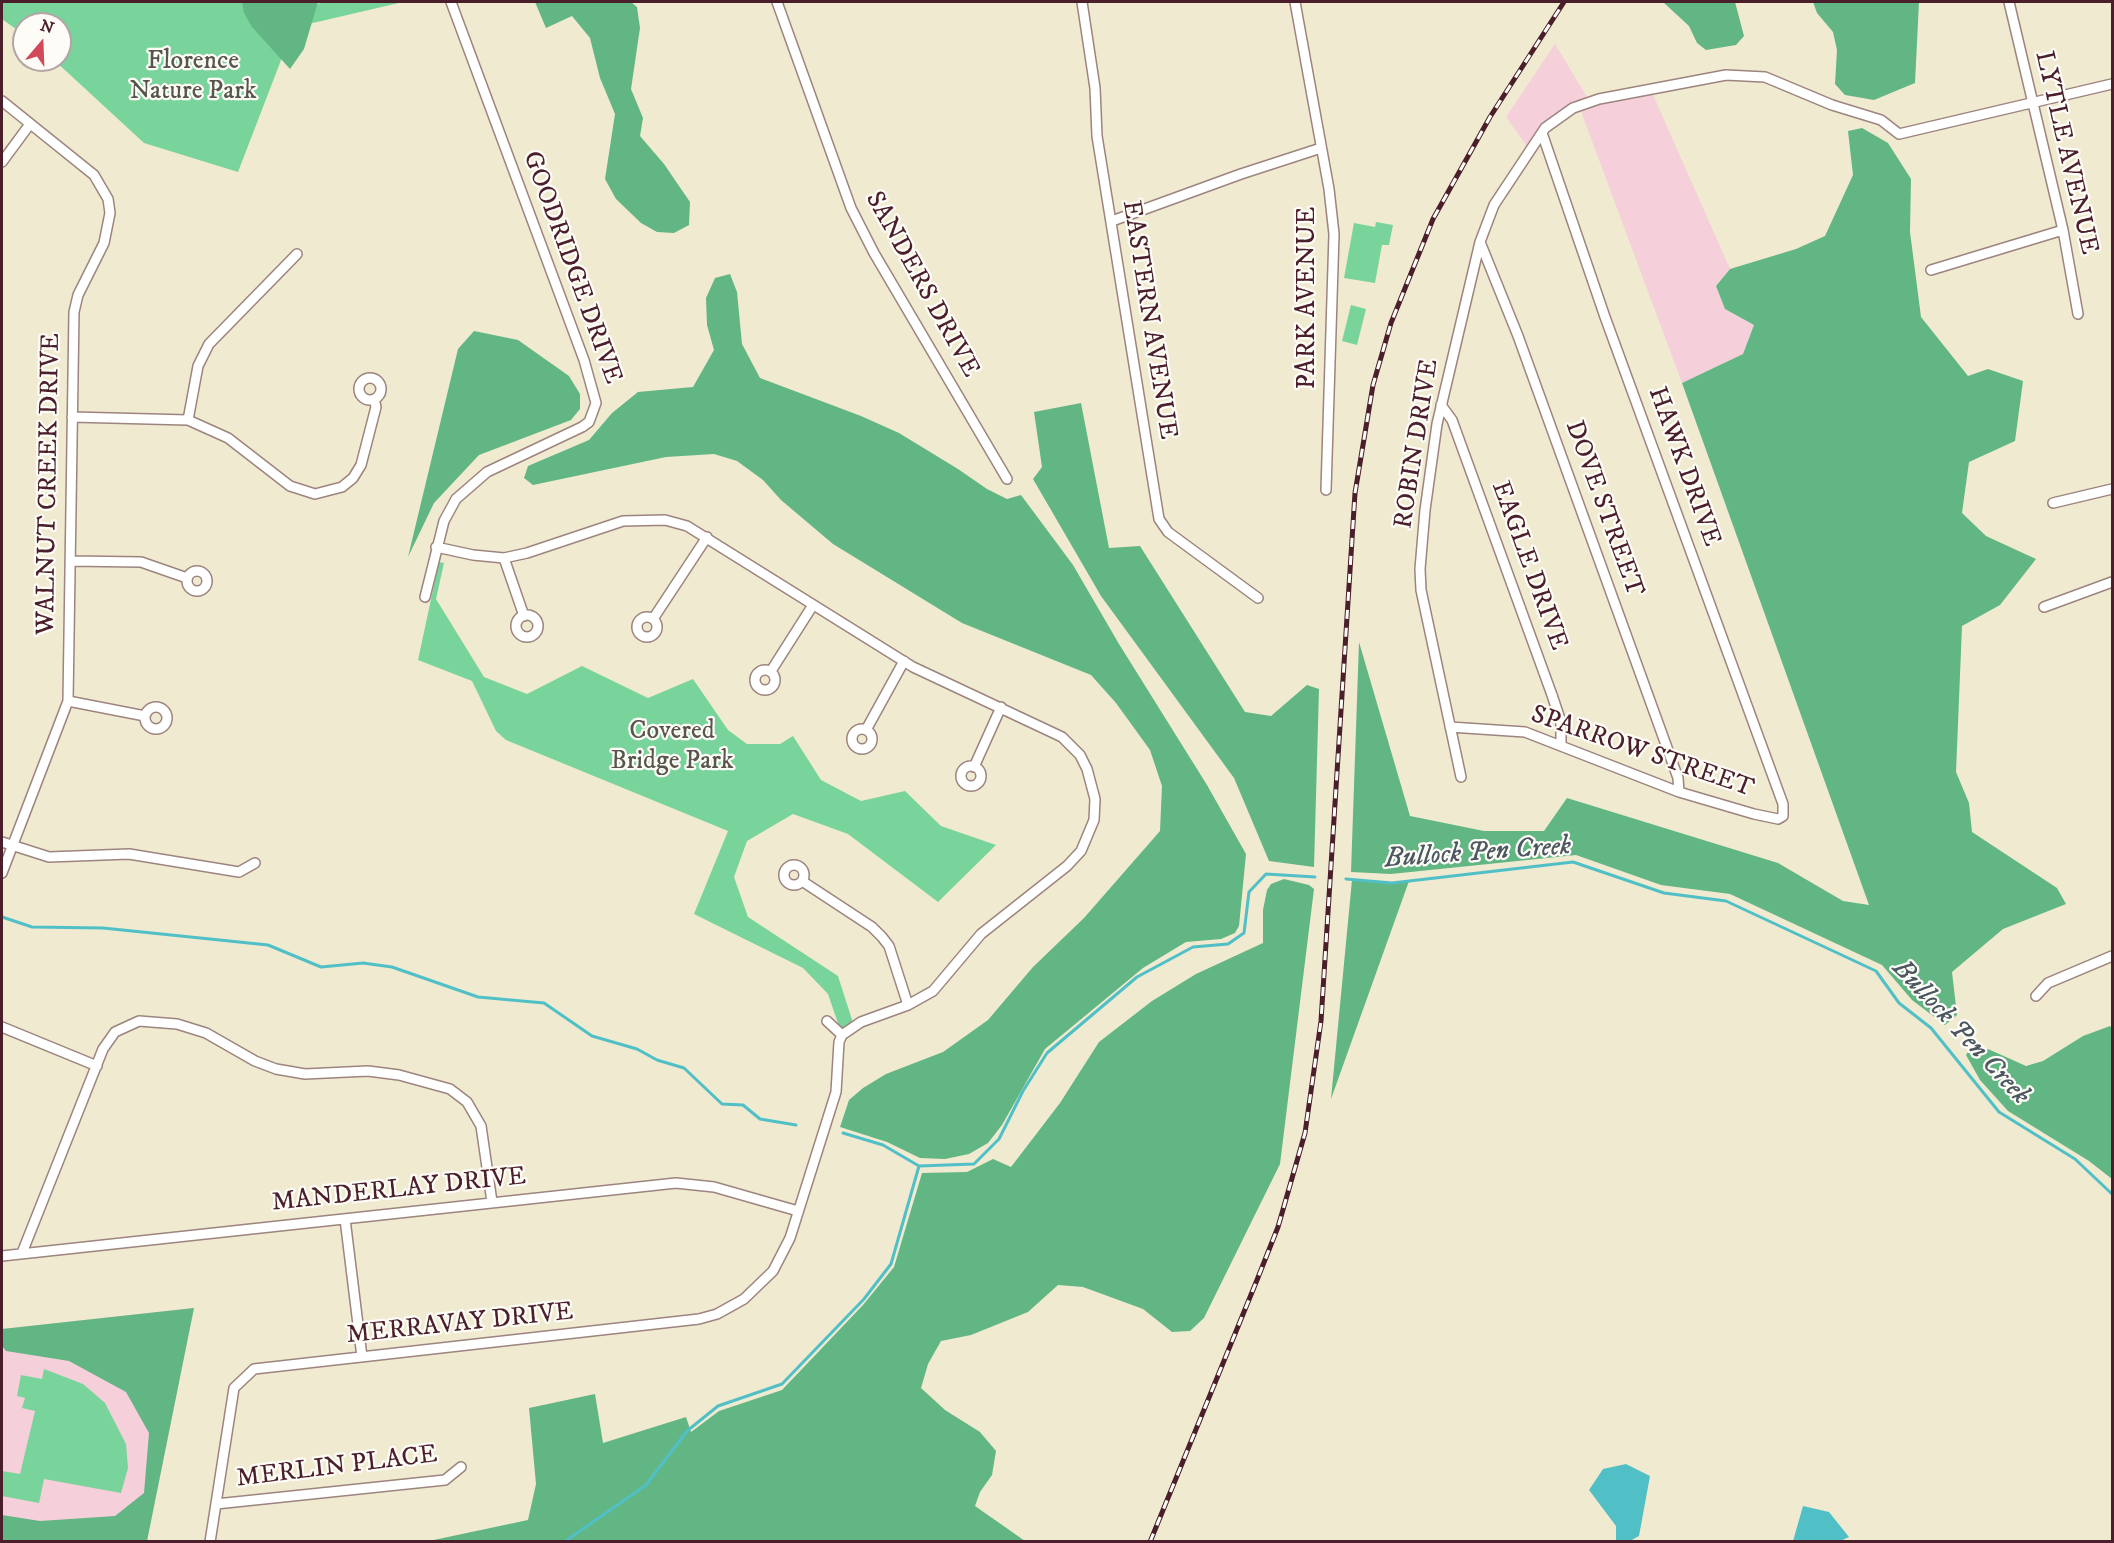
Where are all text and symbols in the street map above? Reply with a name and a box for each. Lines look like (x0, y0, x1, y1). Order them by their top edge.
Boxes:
north arrow (12, 12, 72, 72)
text: N (38, 15, 57, 38)
park label: Florence Nature Park (129, 47, 257, 108)
street label: LYTLE AVENUE (2026, 48, 2104, 258)
street label: GOODRIDGE DRIVE (514, 147, 628, 389)
street label: SANDERS DRIVE (857, 187, 985, 383)
street label: EASTERN AVENUE (1114, 198, 1182, 442)
street label: PARK AVENUE (1293, 207, 1325, 389)
street label: WALNUT CREEK DRIVE (32, 333, 68, 635)
street label: ROBIN DRIVE (1389, 357, 1447, 531)
street label: HAWK DRIVE (1640, 383, 1726, 551)
street label: DOVE STREET (1557, 417, 1649, 601)
street label: EAGLE DRIVE (1483, 477, 1573, 655)
street label: SPARROW STREET (1526, 700, 1758, 806)
park label: Covered Bridge Park (610, 717, 734, 778)
water label: Bullock Pen Creek (1384, 831, 1572, 877)
water label: Bullock Pen Creek (1884, 954, 2036, 1112)
street label: MANDERLAY DRIVE (270, 1162, 528, 1220)
street label: MERRAVAY DRIVE (345, 1298, 575, 1352)
street label: MERLIN PLACE (235, 1440, 439, 1496)

